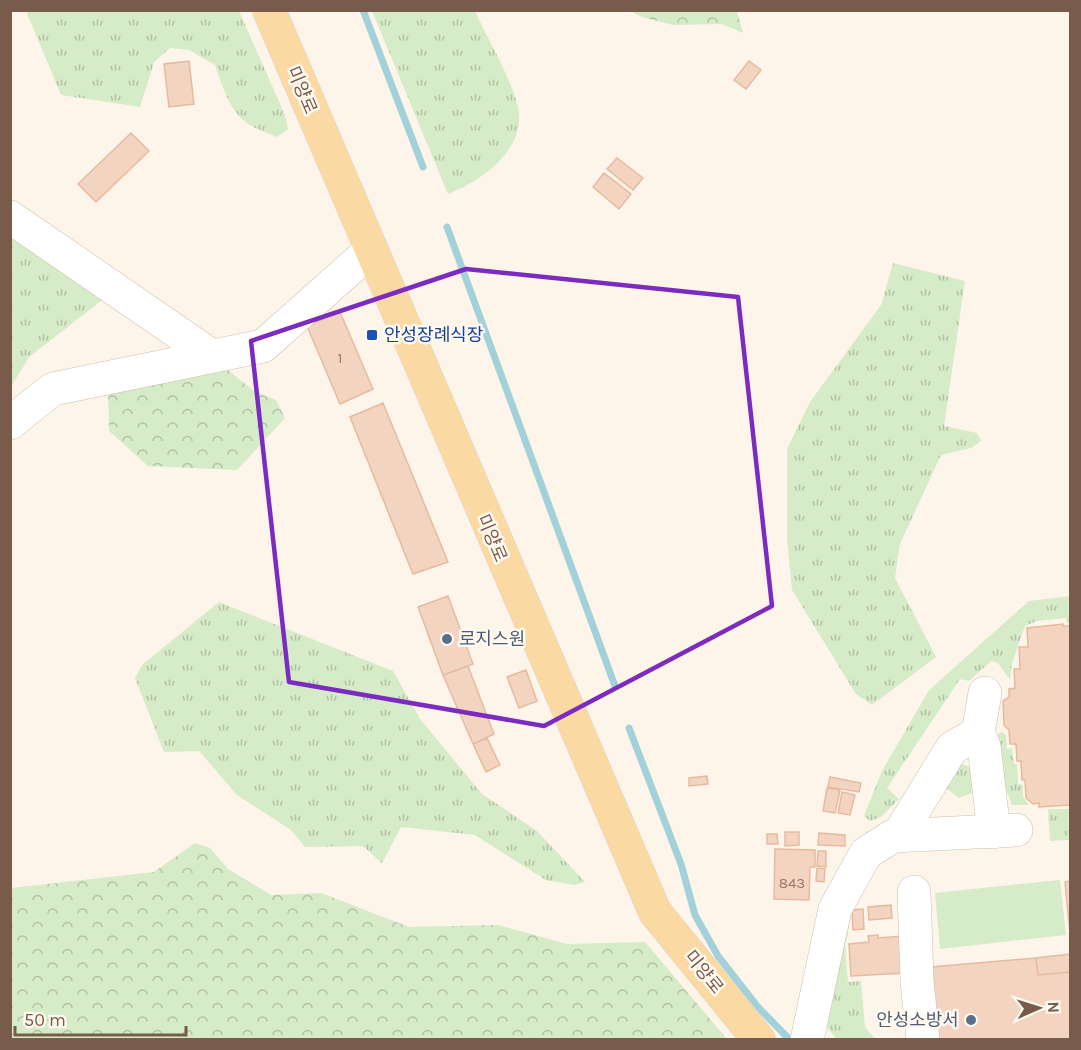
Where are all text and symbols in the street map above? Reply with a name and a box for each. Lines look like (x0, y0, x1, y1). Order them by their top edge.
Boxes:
street label: 미양로 (282, 63, 322, 117)
place label: 안성장례식장 (384, 324, 483, 346)
marker: 안성장례식장 (365, 328, 379, 342)
house number: 1 (338, 349, 342, 367)
street label: 미양로 (472, 511, 512, 565)
place label: 로지스원 (459, 628, 525, 650)
marker: 로지스원 (440, 632, 454, 646)
house number: 843 (779, 874, 805, 892)
street label: 미양로 (680, 946, 728, 998)
north arrow (1009, 978, 1069, 1038)
scale bar (15, 999, 186, 1037)
text: N (1044, 1001, 1063, 1013)
text: 50 m (24, 1009, 66, 1031)
place label: 안성소방서 (876, 1009, 959, 1031)
marker: 안성소방서 (964, 1013, 978, 1027)

